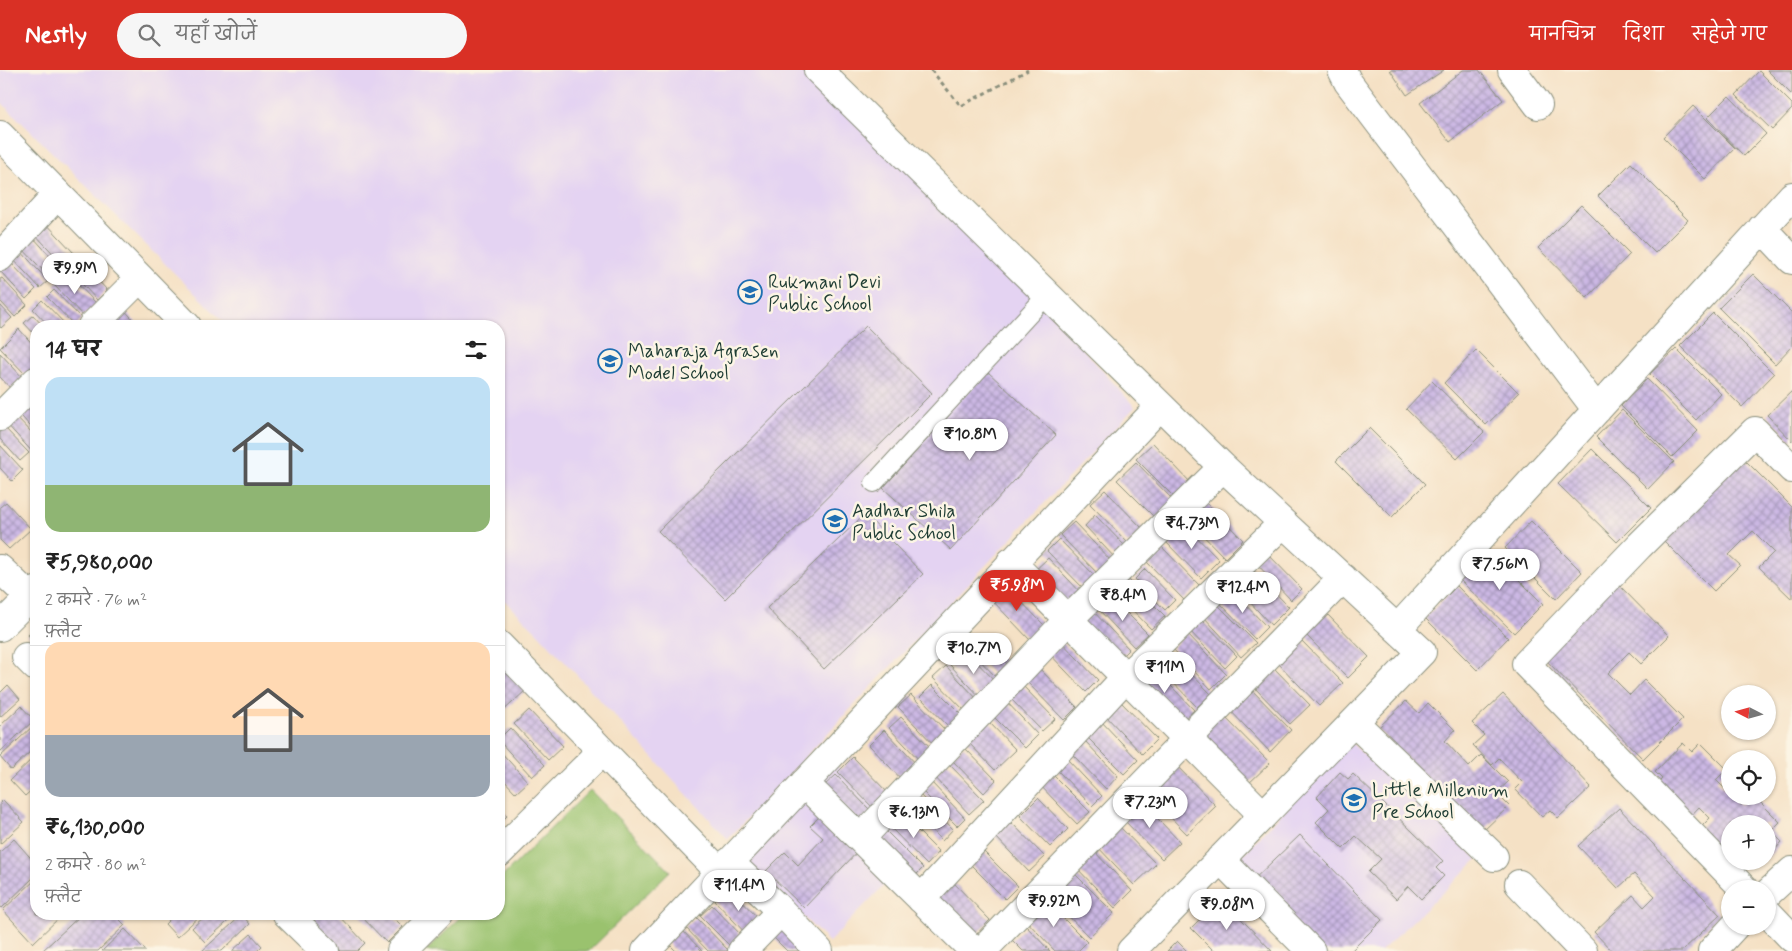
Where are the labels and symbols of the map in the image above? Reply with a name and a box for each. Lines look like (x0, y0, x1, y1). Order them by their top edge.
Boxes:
pin: ₹9.9M (40, 252, 110, 295)
place label: Rukmani Devi Public School (768, 270, 881, 317)
school or university icon: Rukmani Devi Public School (737, 279, 763, 305)
place label: Maharaja Agrasen Model School (628, 339, 779, 386)
school or university icon: Maharaja Agrasen Model School (597, 348, 623, 374)
pin: ₹10.8M (929, 418, 1011, 461)
place label: Aadhar Shila Public School (852, 499, 956, 546)
school or university icon: Aadhar Shila Public School (822, 508, 848, 534)
pin: ₹4.73M (1151, 508, 1233, 550)
pin: ₹7.56M (1459, 548, 1541, 591)
pin: ₹5.98M (976, 570, 1058, 612)
pin: ₹12.4M (1202, 572, 1284, 614)
pin: ₹8.4M (1088, 580, 1158, 622)
pin: ₹10.7M (933, 632, 1015, 675)
pin: ₹11M (1135, 652, 1195, 694)
north arrow (1721, 685, 1776, 740)
place label: Little Millenium Pre School (1372, 778, 1509, 825)
pin: ₹7.23M (1109, 786, 1191, 829)
school or university icon: Little Millenium Pre School (1341, 787, 1367, 813)
pin: ₹6.13M (873, 796, 955, 839)
pin: ₹11.4M (698, 870, 780, 912)
pin: ₹9.92M (1013, 886, 1095, 928)
pin: ₹9.08M (1186, 888, 1268, 931)

